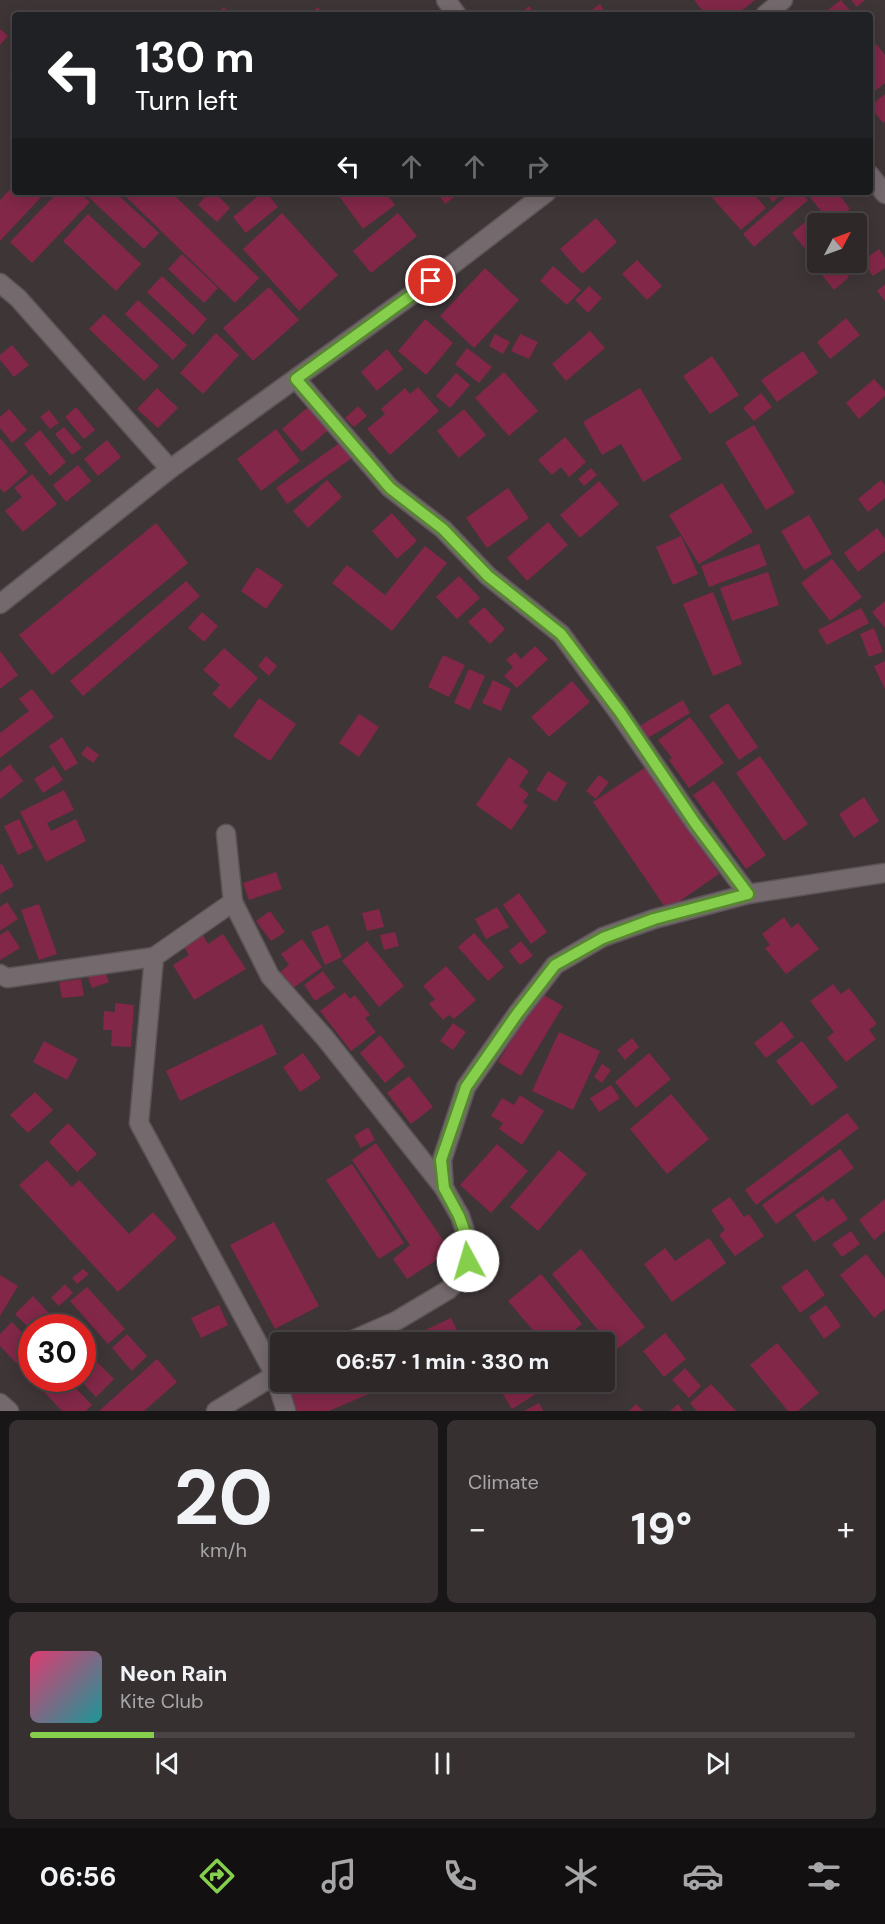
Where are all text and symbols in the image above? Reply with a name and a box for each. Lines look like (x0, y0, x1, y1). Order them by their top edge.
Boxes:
text: 130 m (135, 30, 255, 85)
icon: left (36, 36, 114, 114)
text: Turn left (135, 83, 238, 118)
icon: left (332, 150, 365, 183)
icon: ahead (395, 150, 428, 183)
icon: ahead (458, 150, 491, 183)
icon: right (521, 150, 554, 183)
north arrow (807, 213, 867, 273)
map controls (807, 213, 867, 273)
pin (405, 255, 456, 306)
icon: arrive (414, 264, 447, 297)
position arrow (436, 1229, 500, 1293)
speed limit sign: 30 (18, 1314, 96, 1392)
text: 06:57 · 1 min · 330 m (336, 1347, 549, 1376)
text: 20 (174, 1447, 273, 1548)
text: Climate (468, 1469, 539, 1495)
text: 19° (631, 1499, 692, 1558)
text: − (468, 1507, 486, 1550)
text: + (837, 1507, 855, 1550)
text: km/h (200, 1537, 247, 1563)
text: Neon Rain (120, 1659, 227, 1688)
text: Kite Club (120, 1688, 204, 1714)
icon: previous (151, 1747, 184, 1780)
icon: pause (426, 1747, 459, 1780)
icon: next (701, 1747, 734, 1780)
icon: directions (196, 1855, 238, 1897)
icon: music (318, 1855, 360, 1897)
icon: phone (439, 1855, 481, 1897)
icon: climate (560, 1855, 602, 1897)
icon: car (682, 1855, 724, 1897)
icon: filters (803, 1855, 845, 1897)
text: 06:56 (40, 1859, 117, 1894)

